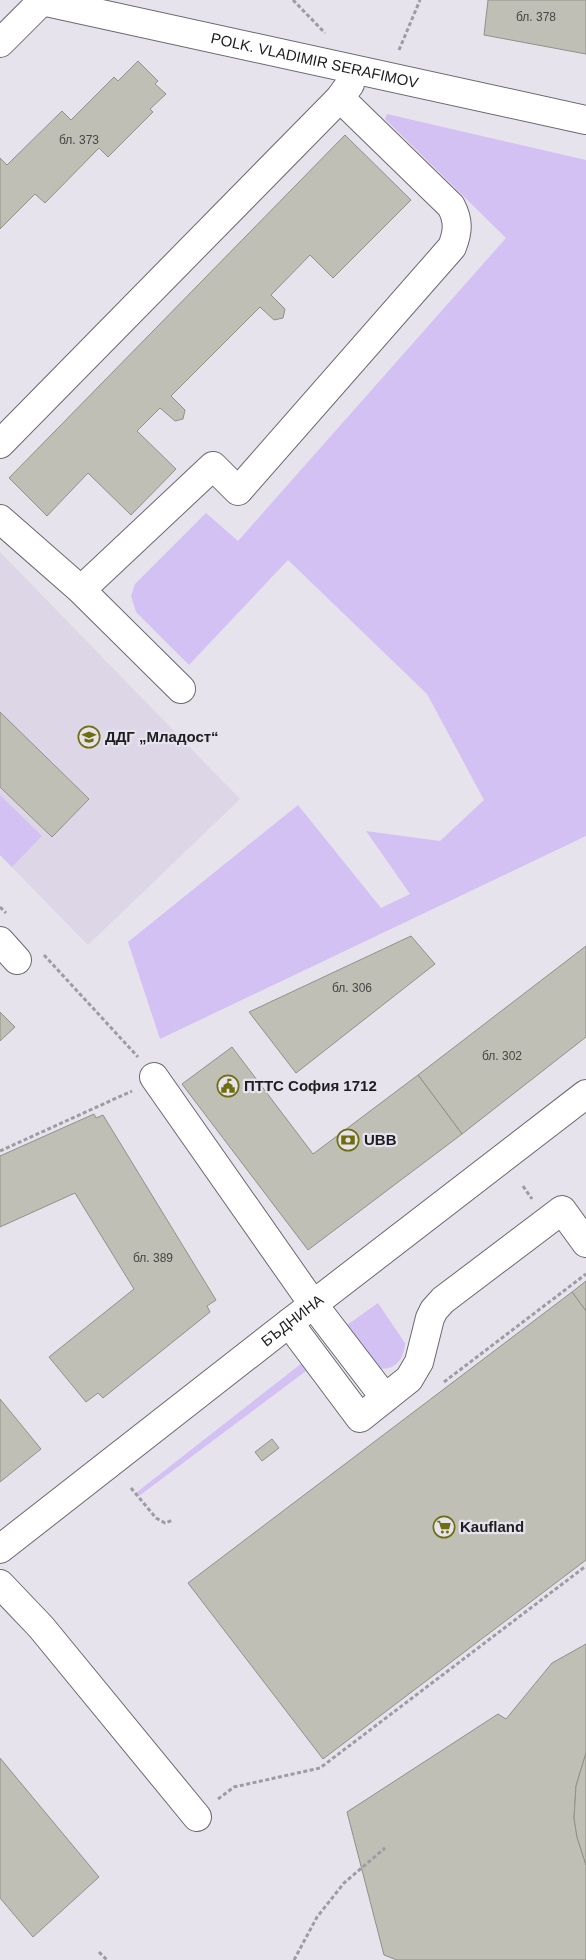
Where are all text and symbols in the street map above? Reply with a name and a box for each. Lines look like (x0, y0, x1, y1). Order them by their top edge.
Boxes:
house number: бл. 378 (516, 10, 556, 24)
street label: POLK. VLADIMIR SERAFIMOV (209, 29, 420, 91)
house number: бл. 373 (59, 133, 99, 147)
school or university icon: ДДГ „Младост“ (77, 725, 101, 749)
place label: ДДГ „Младост“ (105, 728, 219, 745)
house number: бл. 306 (332, 981, 372, 995)
house number: бл. 302 (482, 1049, 522, 1063)
public building icon: ПТТС София 1712 (216, 1074, 240, 1098)
place label: ПТТС София 1712 (244, 1077, 377, 1094)
bank icon: UBB (336, 1128, 360, 1152)
place label: UBB (364, 1131, 397, 1148)
house number: бл. 389 (133, 1251, 173, 1265)
street label: БЪДНИНА (258, 1291, 326, 1350)
supermarket icon: Kaufland (432, 1515, 456, 1539)
place label: Kaufland (460, 1518, 524, 1535)

